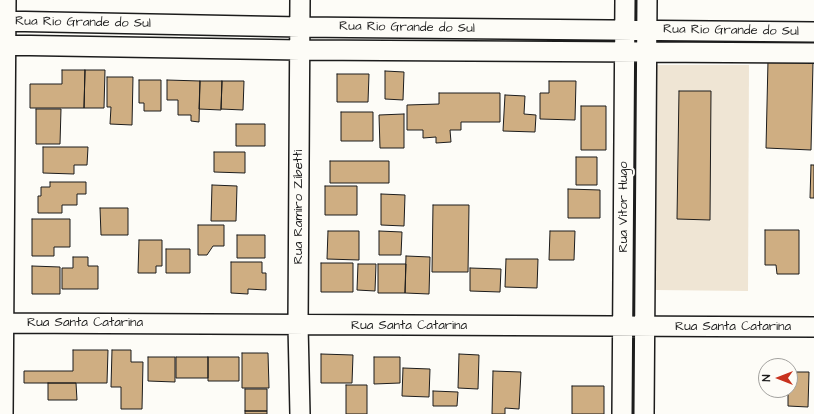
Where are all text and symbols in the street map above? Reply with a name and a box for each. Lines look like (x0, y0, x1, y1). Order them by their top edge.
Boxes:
street label: Rua Rio Grande do Sul (15, 14, 151, 32)
street label: Rua Rio Grande do Sul (339, 19, 475, 37)
street label: Rua Rio Grande do Sul (663, 22, 799, 40)
street label: Rua Ramiro Zibetti (291, 150, 307, 264)
street label: Rua Vitor Hugo (616, 161, 632, 253)
street label: Rua Santa Catarina (27, 315, 143, 331)
street label: Rua Santa Catarina (351, 318, 467, 334)
street label: Rua Santa Catarina (675, 319, 791, 335)
north arrow (758, 358, 798, 398)
text: N (759, 375, 774, 381)

